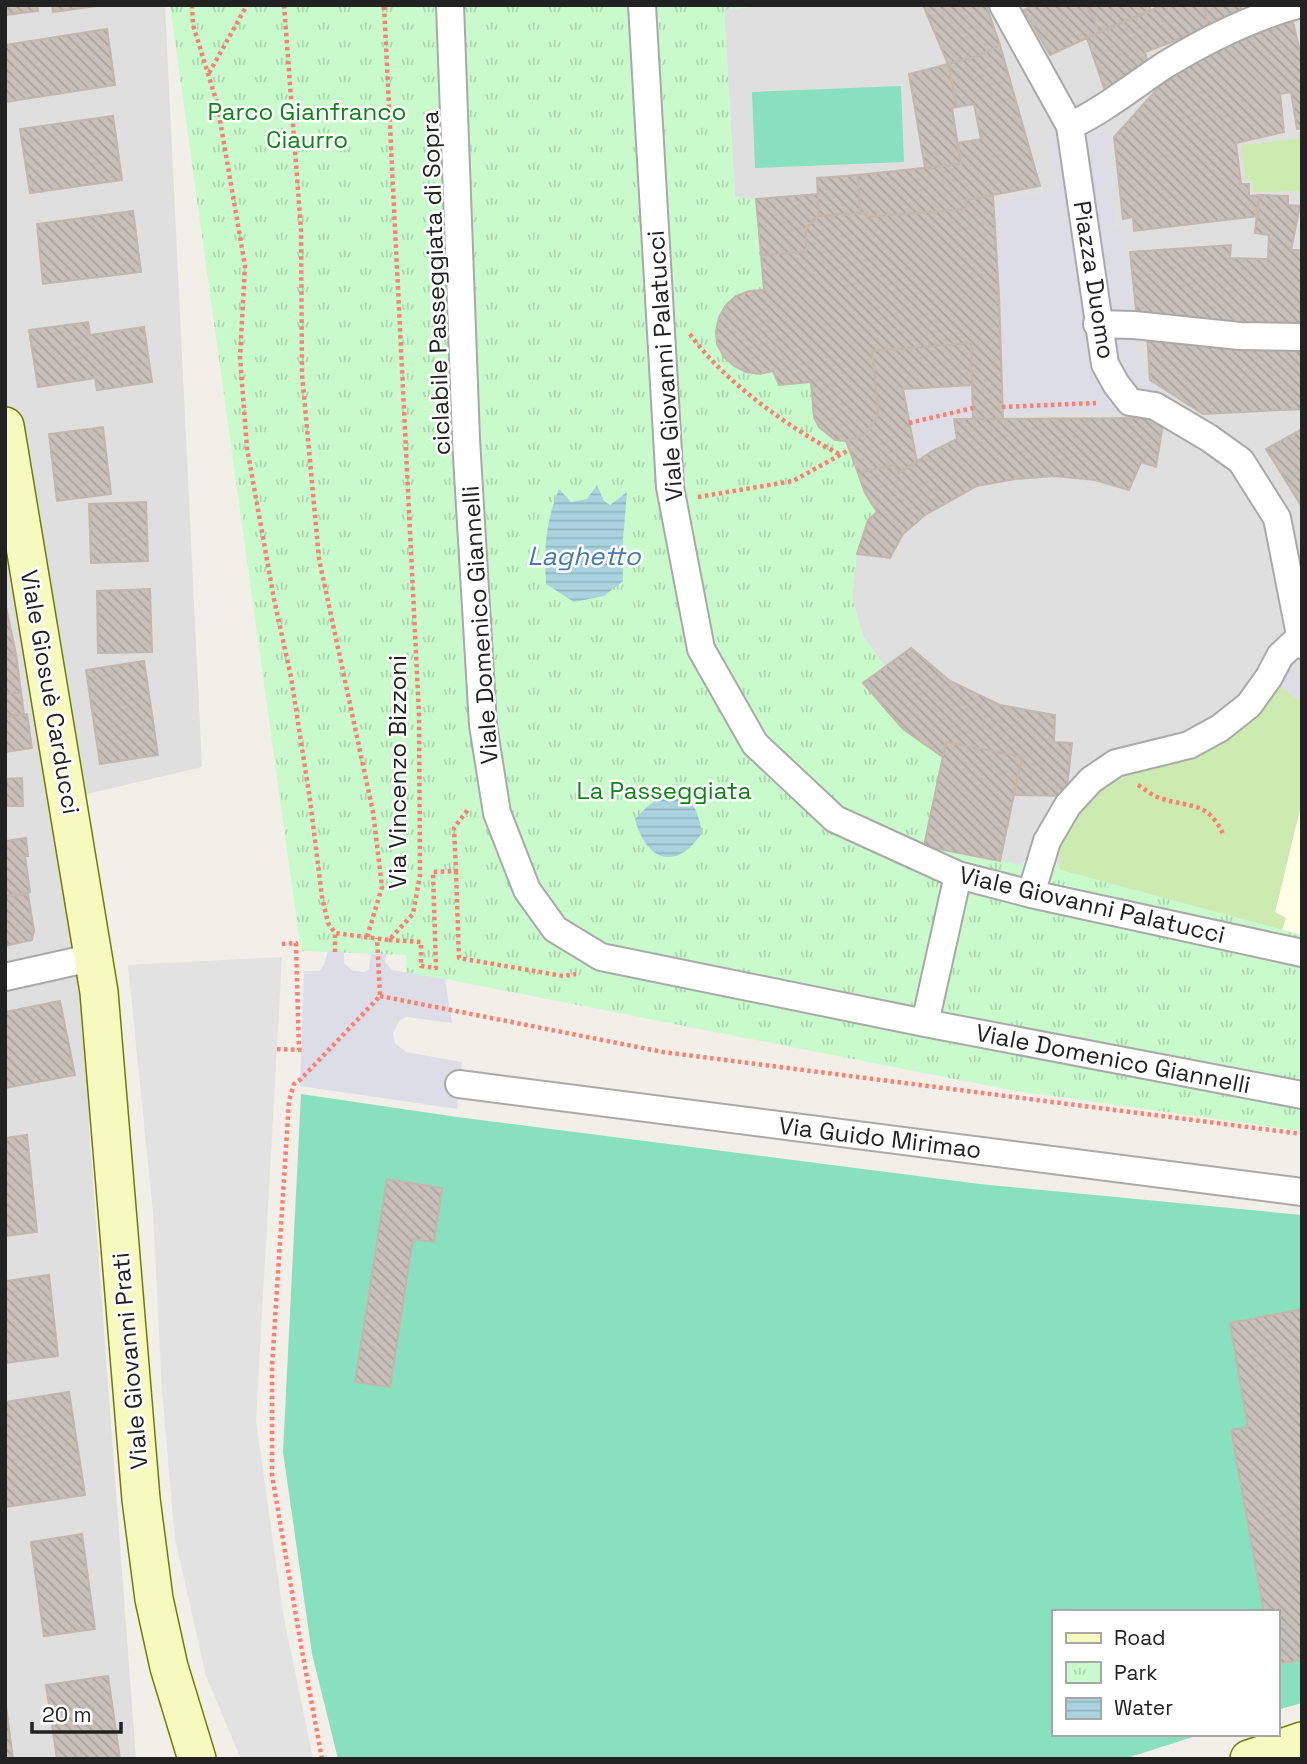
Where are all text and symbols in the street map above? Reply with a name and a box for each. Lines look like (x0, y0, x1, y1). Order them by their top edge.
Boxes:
park label: Parco Gianfranco Ciaurro (208, 96, 406, 155)
street label: ciclabile Passeggiata di Sopra (414, 110, 457, 456)
street label: Piazza Duomo (1067, 199, 1122, 361)
street label: Viale Giovanni Palatucci (640, 229, 689, 503)
street label: Viale Domenico Giannelli (454, 485, 505, 765)
water label: Laghetto (527, 539, 642, 573)
street label: Viale Giosuè Carducci (14, 567, 87, 817)
street label: Via Vincenzo Bizzoni (382, 655, 413, 889)
park label: La Passeggiata (577, 775, 752, 806)
street label: Viale Giovanni Palatucci (956, 859, 1228, 950)
street label: Viale Domenico Giannelli (973, 1017, 1253, 1100)
street label: Via Guido Mirimao (777, 1110, 983, 1165)
street label: Viale Giovanni Prati (105, 1251, 154, 1471)
legend (1052, 1610, 1279, 1736)
text: Road (1114, 1624, 1166, 1651)
text: Park (1114, 1659, 1158, 1686)
scale bar (32, 1690, 121, 1734)
text: Water (1114, 1694, 1173, 1721)
text: 20 m (42, 1701, 92, 1728)

